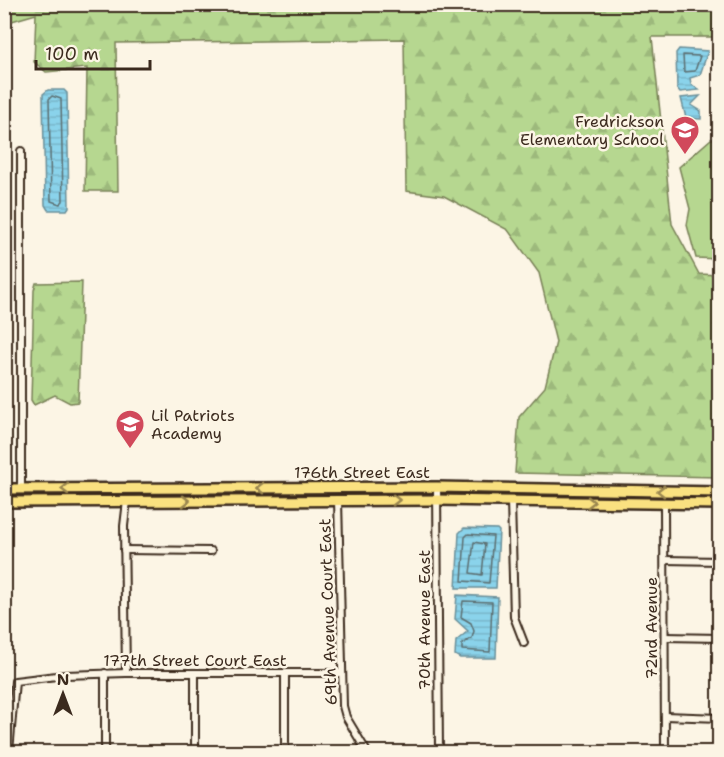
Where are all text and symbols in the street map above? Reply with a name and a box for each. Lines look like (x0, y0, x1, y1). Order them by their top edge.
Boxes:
scale bar (36, 33, 150, 71)
text: 100 m (45, 42, 99, 66)
place label: Fredrickson Elementary School (520, 111, 664, 150)
school or university icon: Fredrickson Elementary School (669, 114, 701, 156)
place label: Lil Patriots Academy (151, 405, 235, 444)
school or university icon: Lil Patriots Academy (114, 408, 146, 450)
street label: 176th Street East (294, 462, 430, 483)
one-way arrow (256, 482, 265, 494)
one-way arrow (61, 483, 70, 495)
one-way arrow (657, 485, 666, 497)
one-way arrow (392, 494, 401, 506)
one-way arrow (181, 495, 190, 507)
one-way arrow (587, 496, 596, 508)
street label: 69th Avenue Court East (314, 518, 342, 706)
street label: 70th Avenue East (414, 550, 435, 690)
street label: 72nd Avenue (641, 577, 662, 679)
street label: 177th Street Court East (103, 650, 287, 671)
north arrow (33, 664, 93, 724)
text: N (57, 669, 69, 690)

